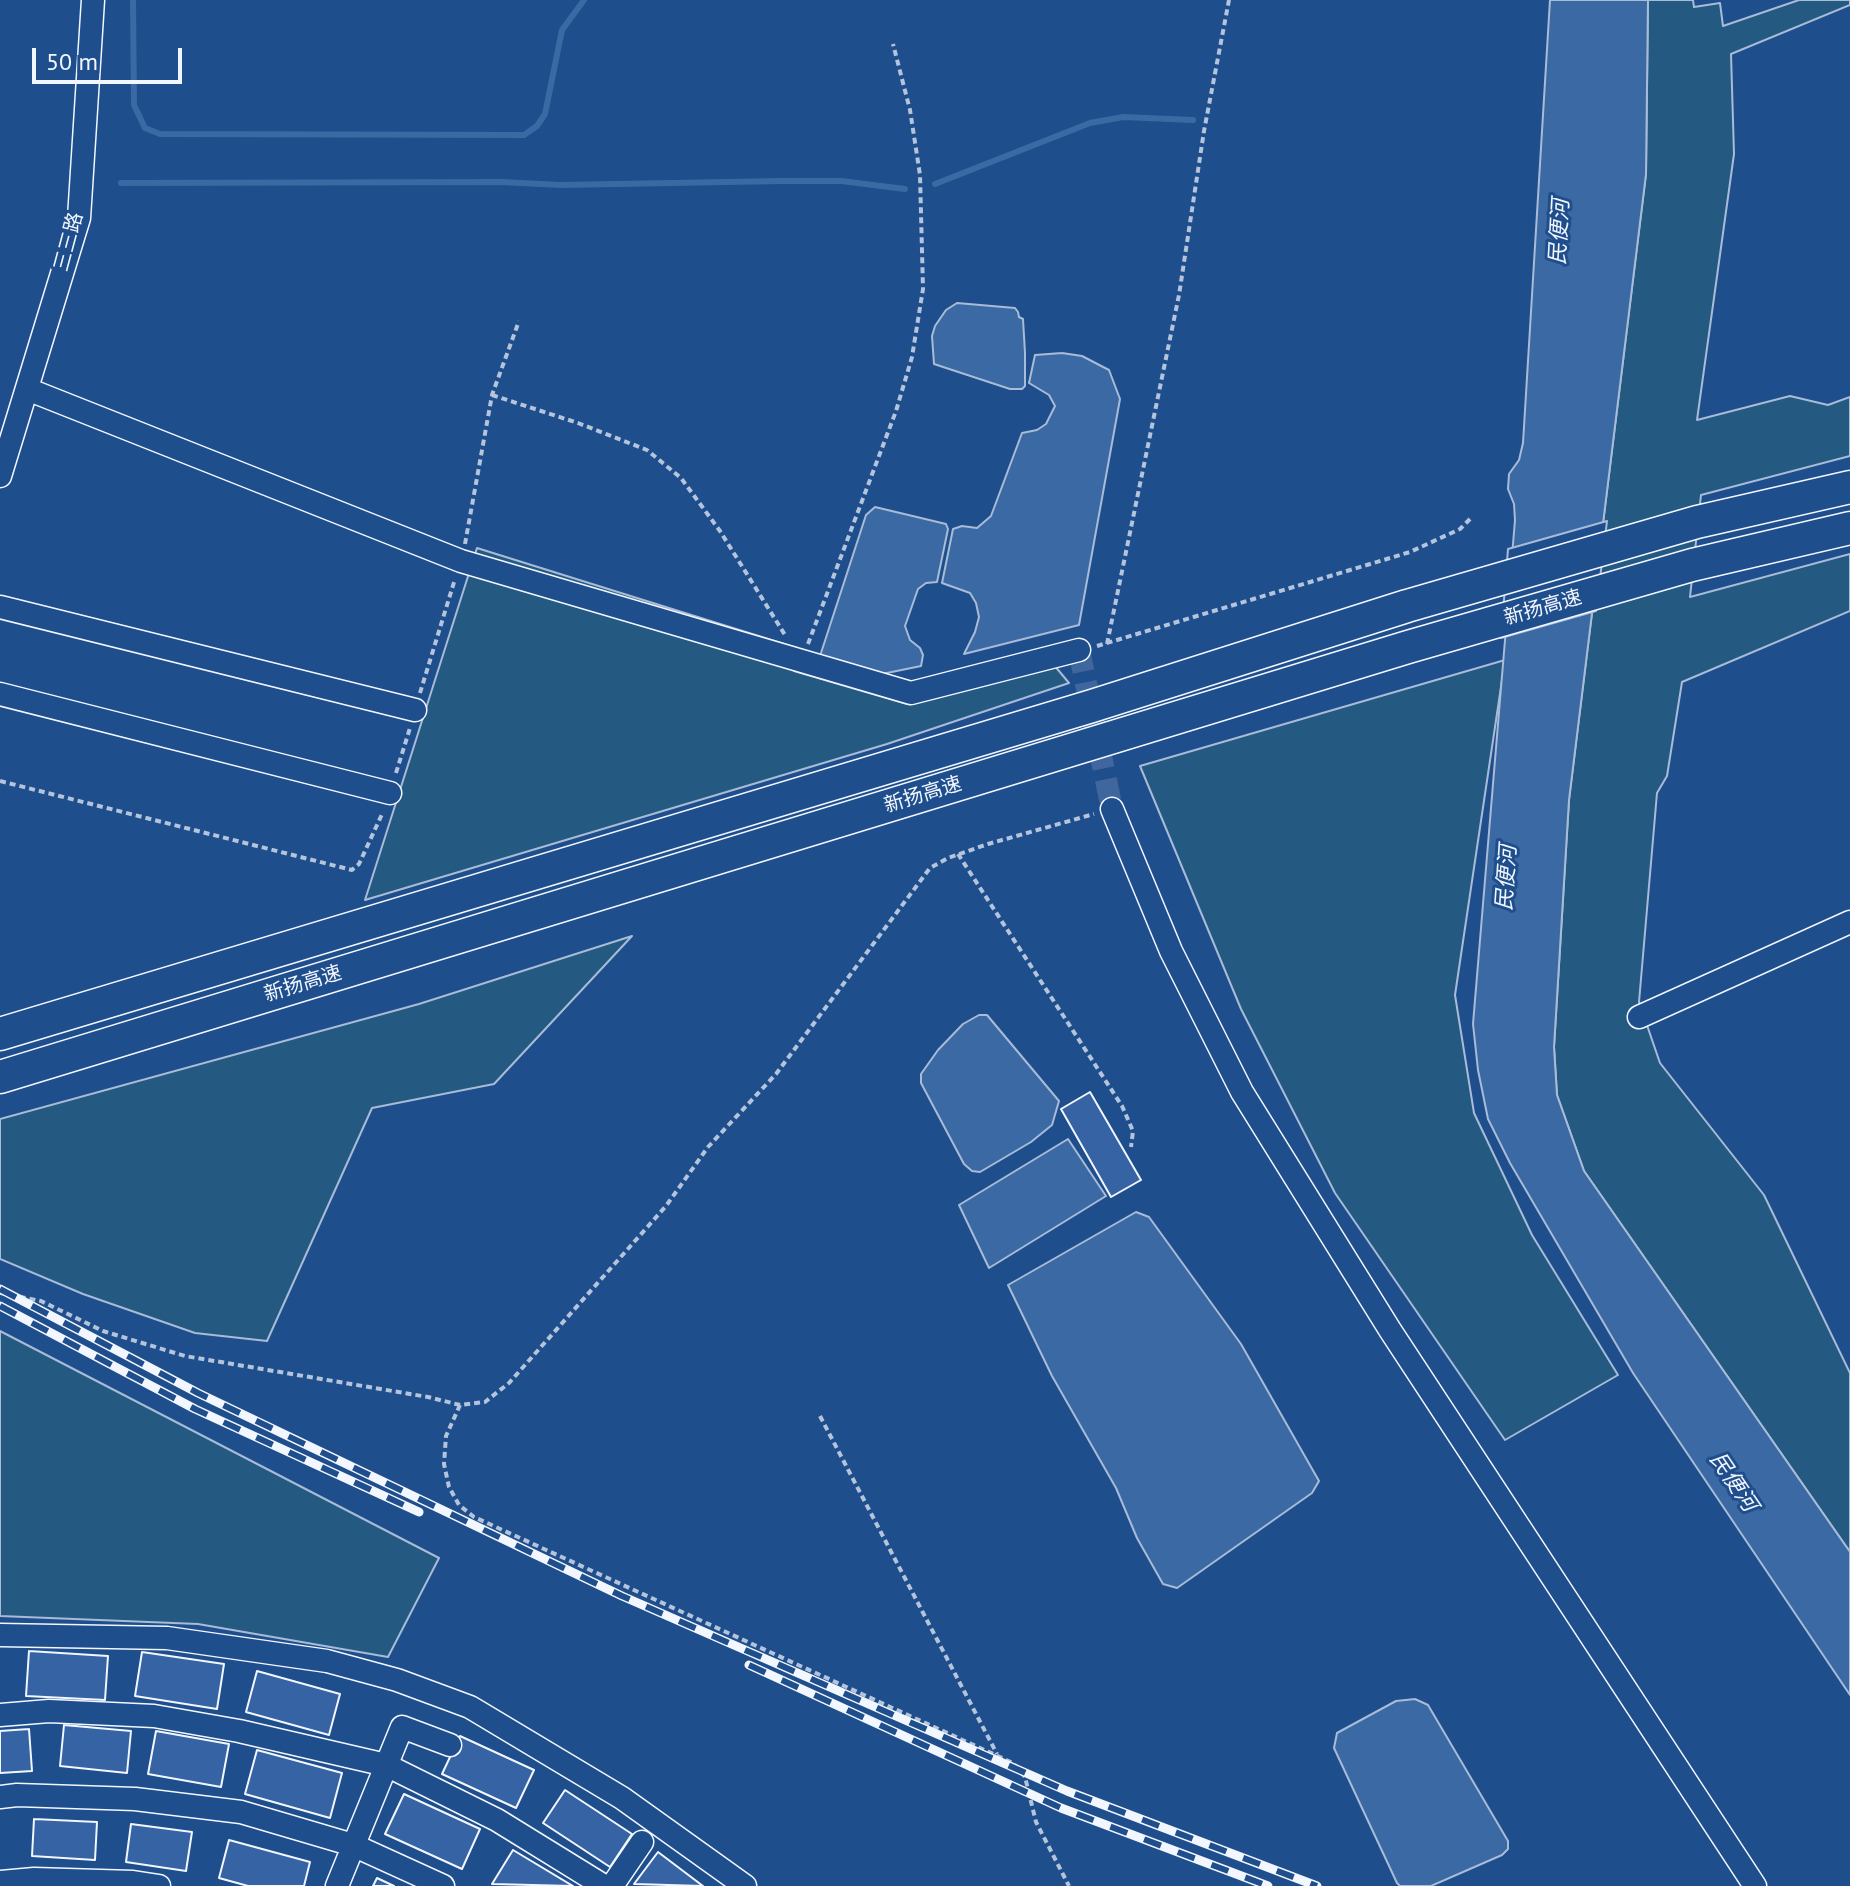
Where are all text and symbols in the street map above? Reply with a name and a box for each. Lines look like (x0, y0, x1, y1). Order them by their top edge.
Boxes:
scale bar (36, 32, 186, 82)
text: 50 m (46, 46, 98, 77)
water label: 民便河 (1545, 198, 1575, 266)
street label: 三三路 (50, 210, 88, 274)
street label: 新扬高速 (1501, 585, 1585, 631)
street label: 新扬高速 (881, 772, 965, 818)
water label: 民便河 (1492, 844, 1522, 912)
street label: 新扬高速 (261, 961, 345, 1007)
water label: 民便河 (1704, 1447, 1762, 1517)

